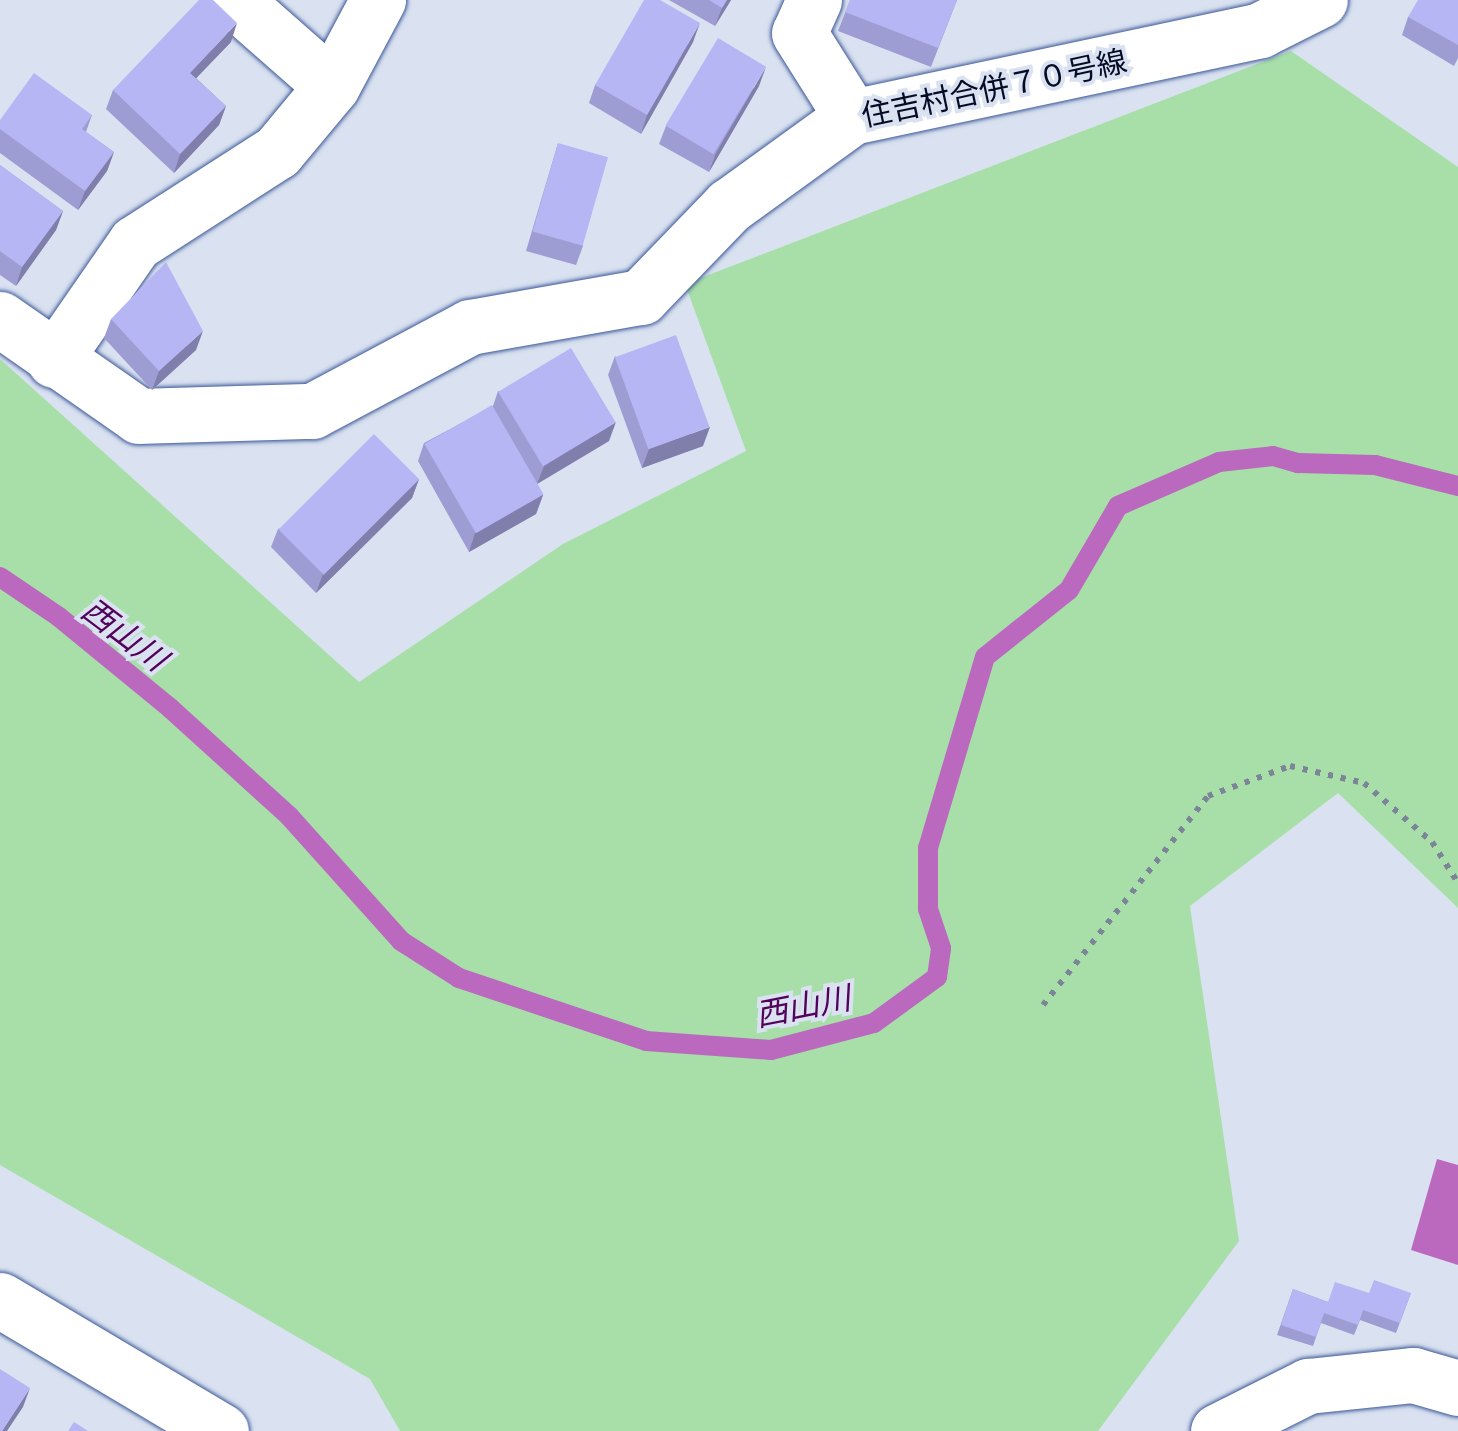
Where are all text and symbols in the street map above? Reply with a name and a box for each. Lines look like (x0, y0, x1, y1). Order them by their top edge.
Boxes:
street label: 住吉村合併７０号線 (858, 42, 1130, 134)
water label: 西山川 (74, 591, 174, 679)
water label: 西山川 (752, 979, 854, 1035)

